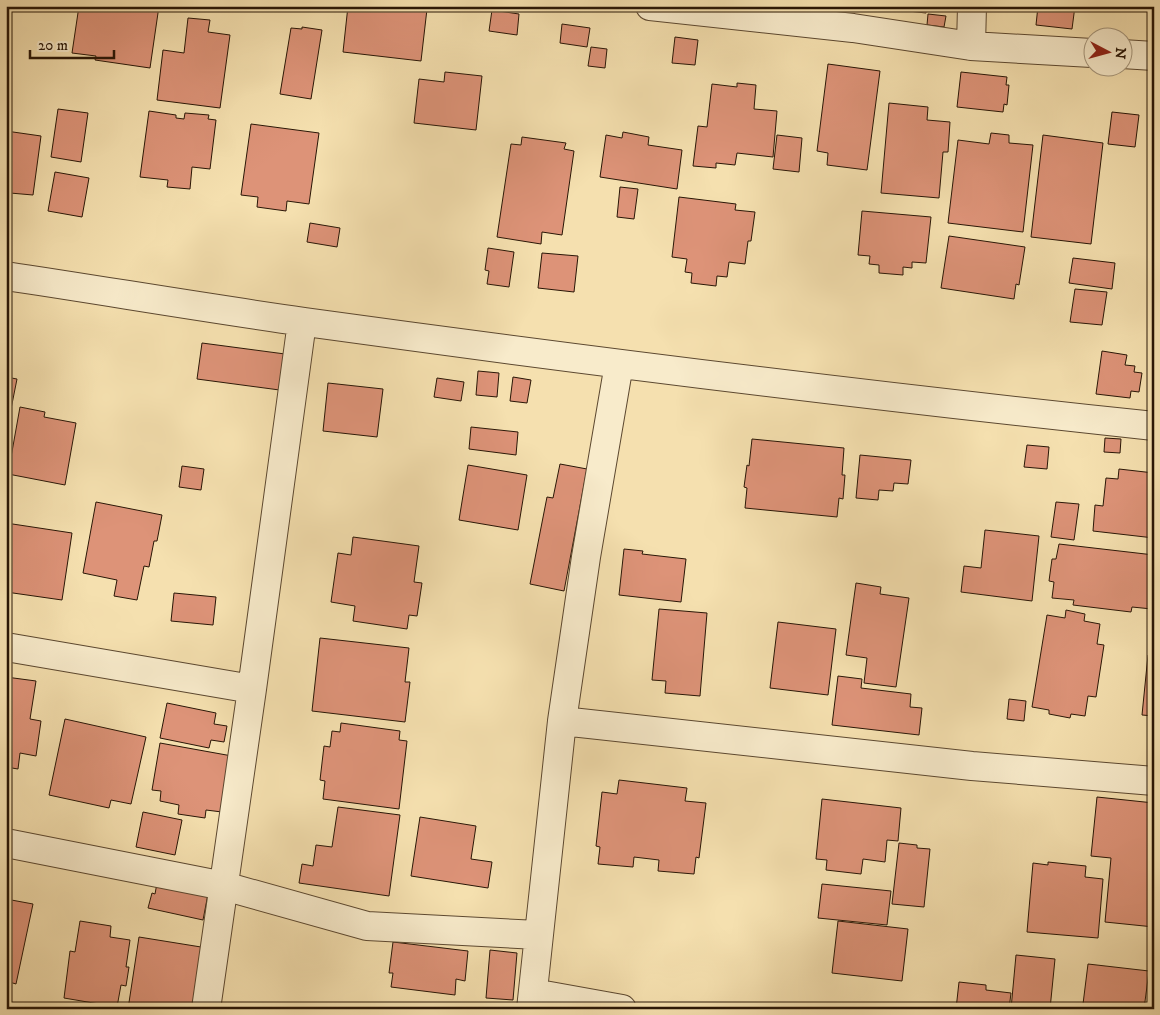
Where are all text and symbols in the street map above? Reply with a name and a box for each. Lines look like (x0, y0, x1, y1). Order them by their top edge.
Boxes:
scale bar (30, 28, 114, 60)
north arrow (1082, 28, 1132, 78)
text: 20 m (38, 36, 68, 55)
text: N (1110, 47, 1129, 60)

